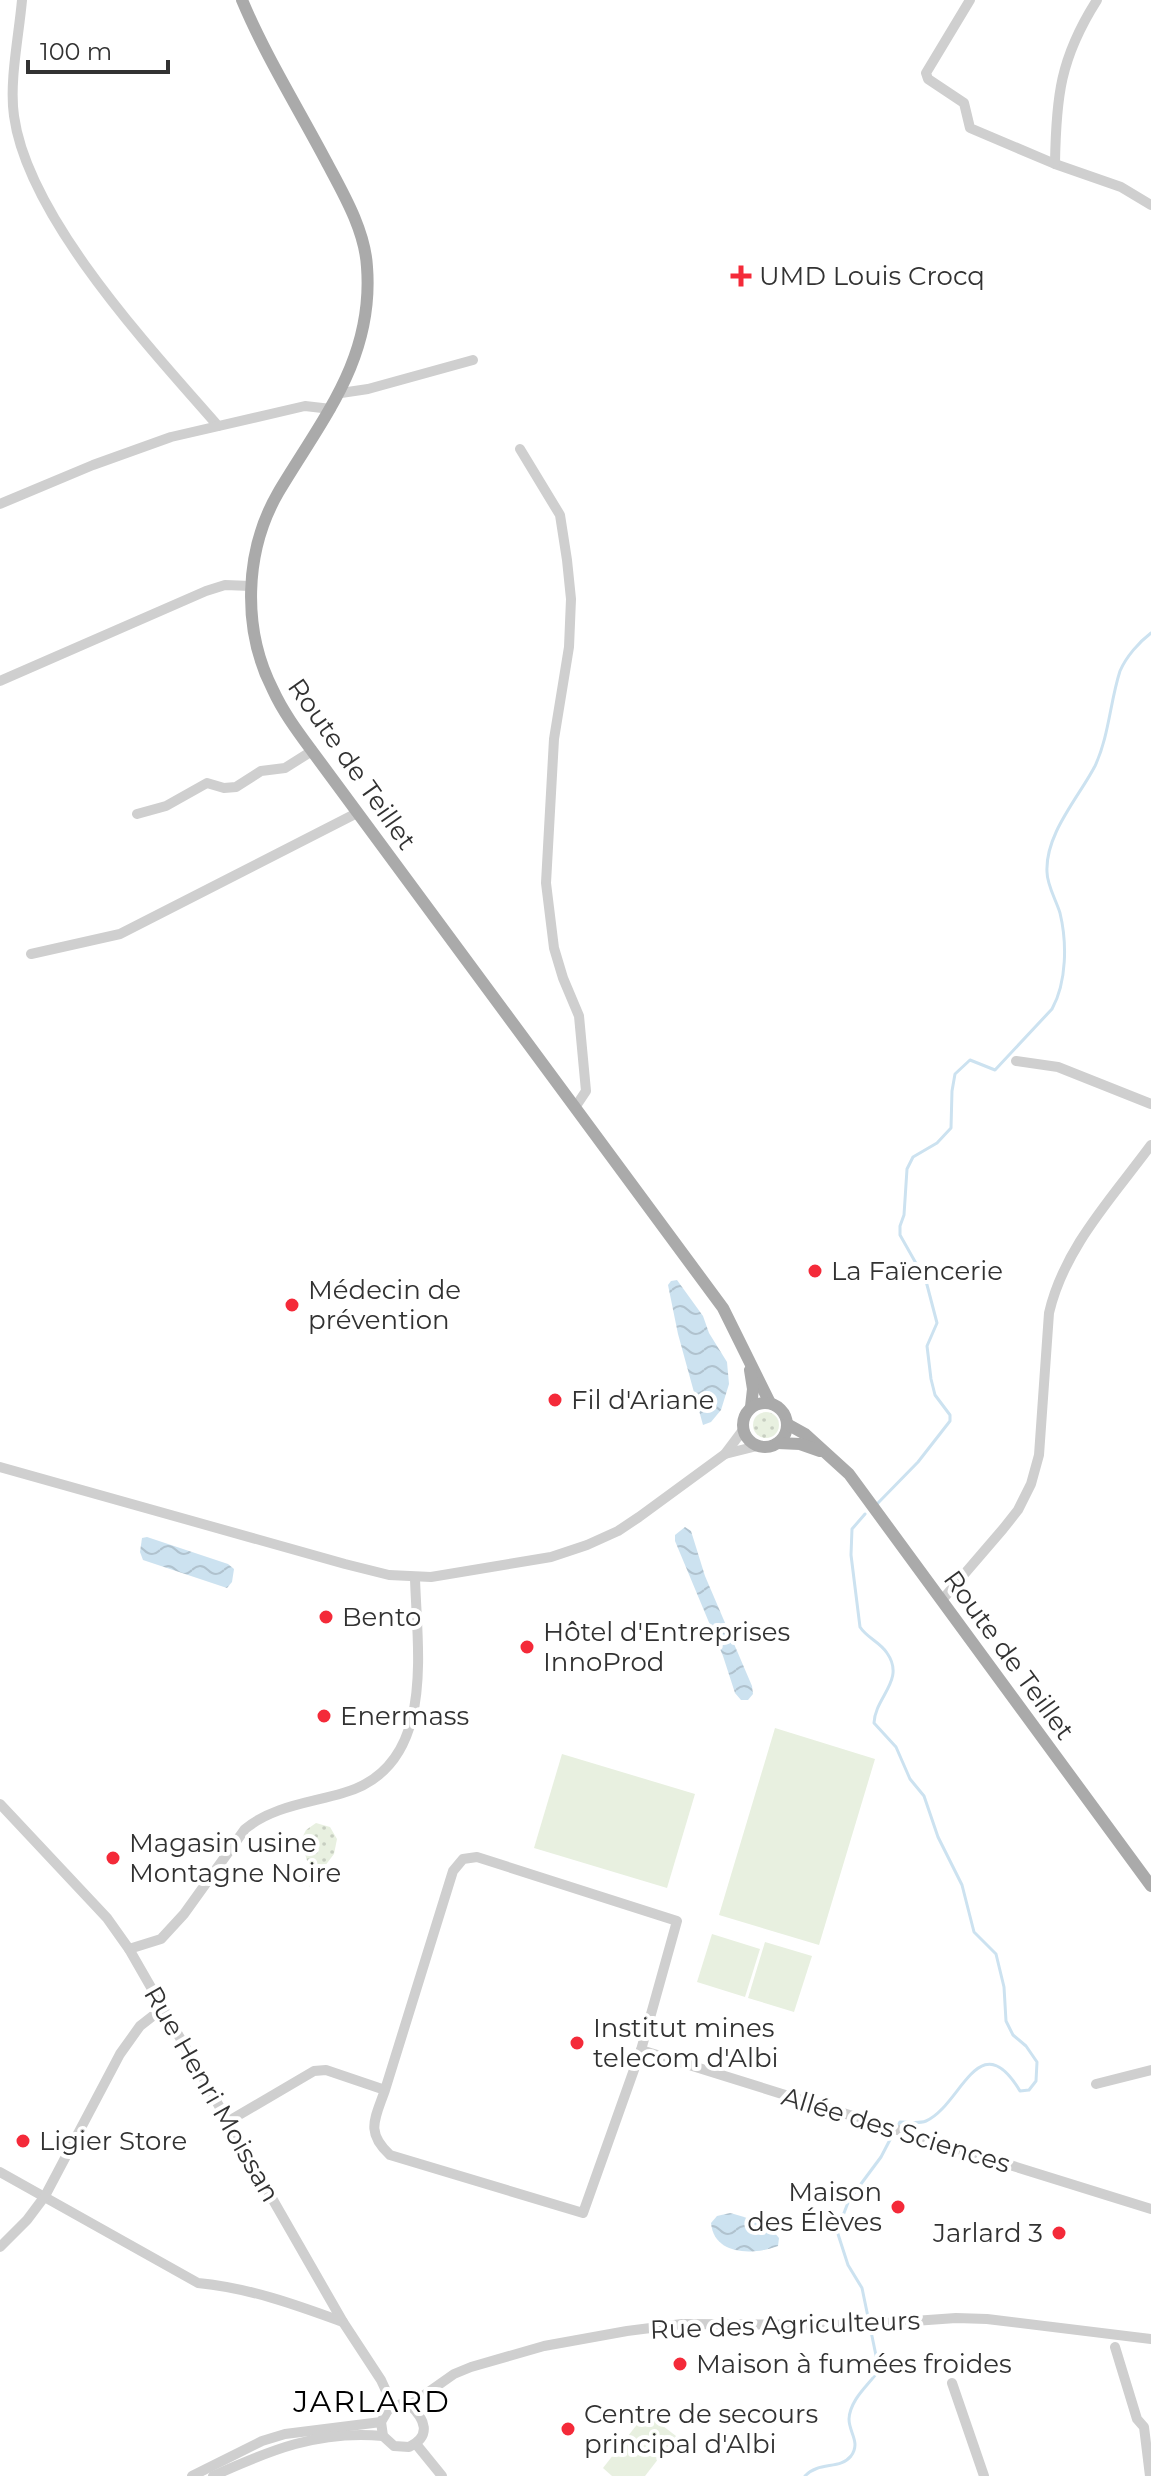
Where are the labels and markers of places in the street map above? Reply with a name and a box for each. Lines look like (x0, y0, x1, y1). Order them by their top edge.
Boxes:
place label: UMD Louis Crocq (759, 260, 985, 292)
marker: UMD Louis Crocq (730, 265, 752, 287)
place label: La Faïencerie (831, 1255, 1003, 1287)
marker: La Faïencerie (806, 1262, 824, 1280)
place label: Médecin de prévention (308, 1274, 461, 1336)
marker: Médecin de prévention (283, 1296, 301, 1314)
place label: Fil d'Ariane (571, 1384, 714, 1416)
marker: Fil d'Ariane (546, 1391, 564, 1409)
place label: Bento (342, 1601, 421, 1633)
marker: Bento (317, 1608, 335, 1626)
place label: Hôtel d'Entreprises InnoProd (543, 1616, 790, 1678)
marker: Hôtel d'Entreprises InnoProd (518, 1638, 536, 1656)
place label: Enermass (340, 1700, 469, 1732)
marker: Enermass (315, 1707, 333, 1725)
place label: Magasin usine Montagne Noire (129, 1827, 341, 1889)
marker: Magasin usine Montagne Noire (104, 1849, 122, 1867)
place label: Institut mines telecom d'Albi (593, 2012, 779, 2074)
marker: Institut mines telecom d'Albi (568, 2034, 586, 2052)
place label: Ligier Store (39, 2125, 187, 2157)
marker: Ligier Store (14, 2132, 32, 2150)
place label: Maison des Élèves (747, 2176, 882, 2238)
marker: Maison des Élèves (889, 2198, 907, 2216)
place label: Jarlard 3 (932, 2217, 1043, 2249)
marker: Jarlard 3 (1050, 2224, 1068, 2242)
place label: Maison à fumées froides (696, 2348, 1012, 2380)
marker: Maison à fumées froides (671, 2355, 689, 2373)
place label: Centre de secours principal d'Albi (584, 2398, 818, 2460)
marker: Centre de secours principal d'Albi (559, 2420, 577, 2438)

